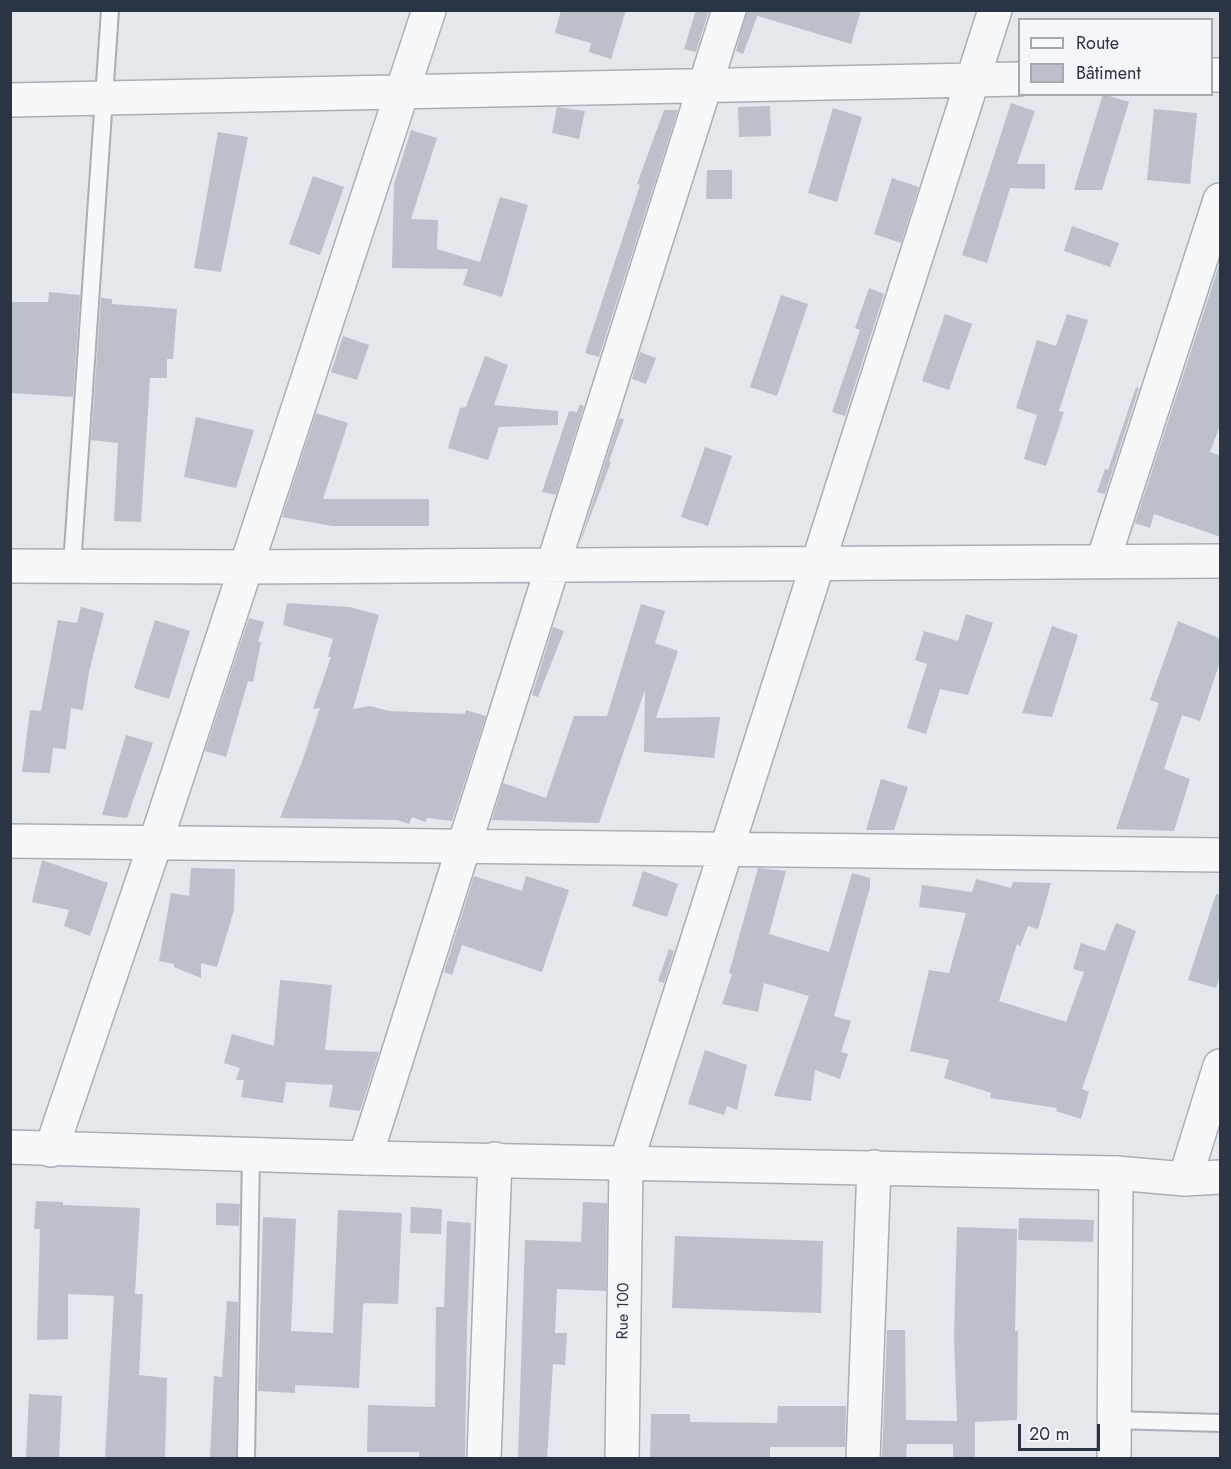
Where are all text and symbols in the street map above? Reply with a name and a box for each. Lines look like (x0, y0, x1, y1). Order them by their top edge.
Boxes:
legend (1018, 18, 1213, 96)
text: Route (1076, 30, 1119, 56)
text: Bâtiment (1076, 60, 1141, 86)
street label: Rue 100 (614, 1282, 634, 1340)
scale bar (1021, 1412, 1104, 1450)
text: 20 m (1029, 1421, 1069, 1447)

